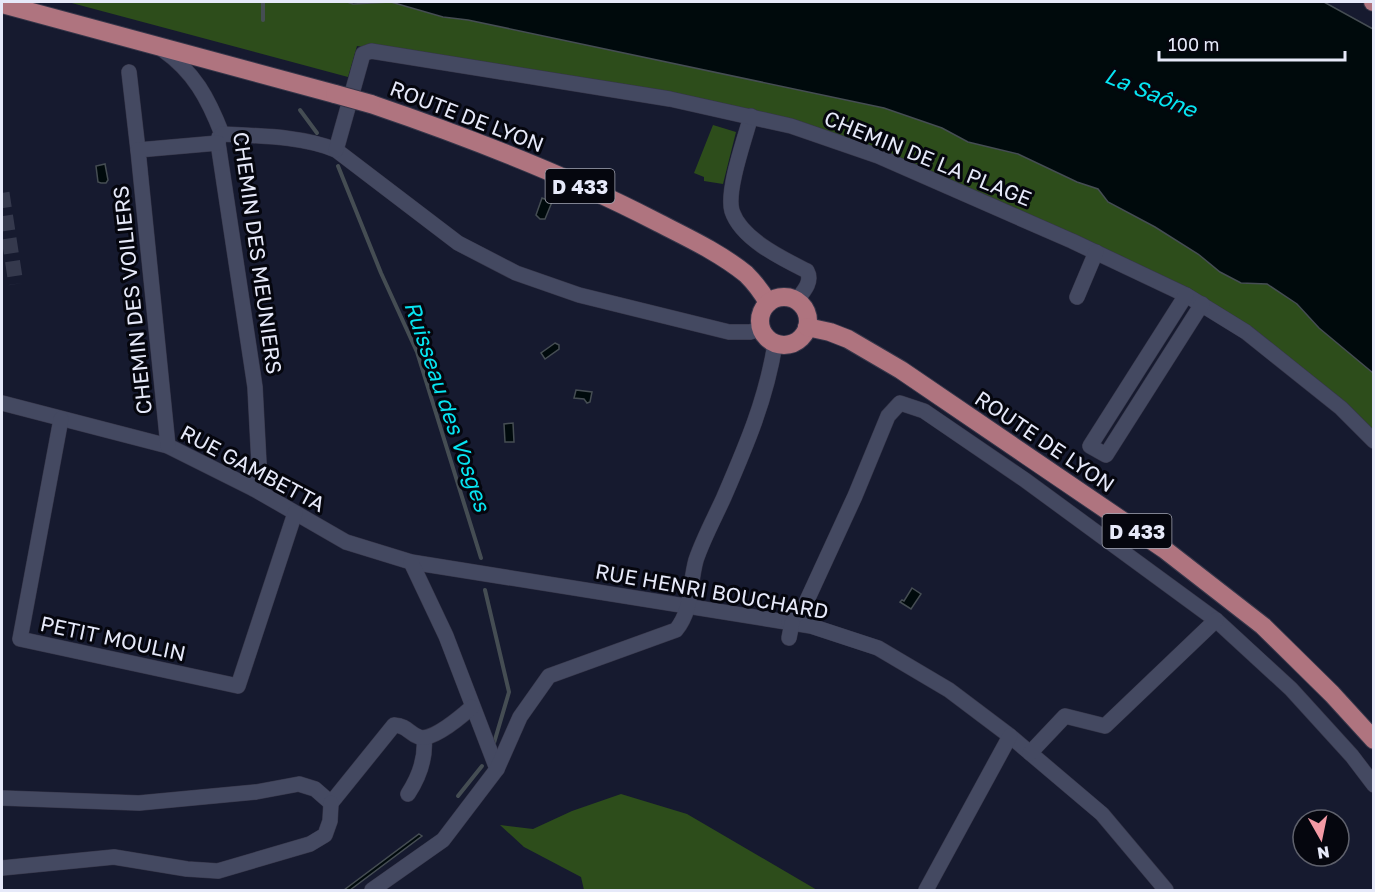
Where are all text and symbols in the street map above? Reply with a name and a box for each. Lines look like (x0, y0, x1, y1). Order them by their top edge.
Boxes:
scale bar (1159, 24, 1345, 62)
text: 100 m (1168, 33, 1219, 55)
water label: La Saône (1101, 61, 1203, 123)
street label: ROUTE DE LYON (386, 75, 548, 157)
street label: CHEMIN DE LA PLAGE (821, 105, 1035, 211)
street label: CHEMIN DES MEUNIERS (228, 130, 288, 376)
road number: D 433 (546, 169, 614, 203)
street label: CHEMIN DES VOILIERS (107, 184, 157, 416)
water label: Ruisseau des Vosges (399, 297, 497, 516)
street label: ROUTE DE LYON (970, 385, 1120, 497)
street label: RUE GAMBETTA (176, 419, 330, 517)
road number: D 433 (1102, 514, 1172, 548)
street label: RUE HENRI BOUCHARD (593, 558, 831, 624)
street label: PETIT MOULIN (38, 610, 188, 666)
north arrow (1291, 808, 1351, 868)
text: N (1316, 842, 1331, 864)

